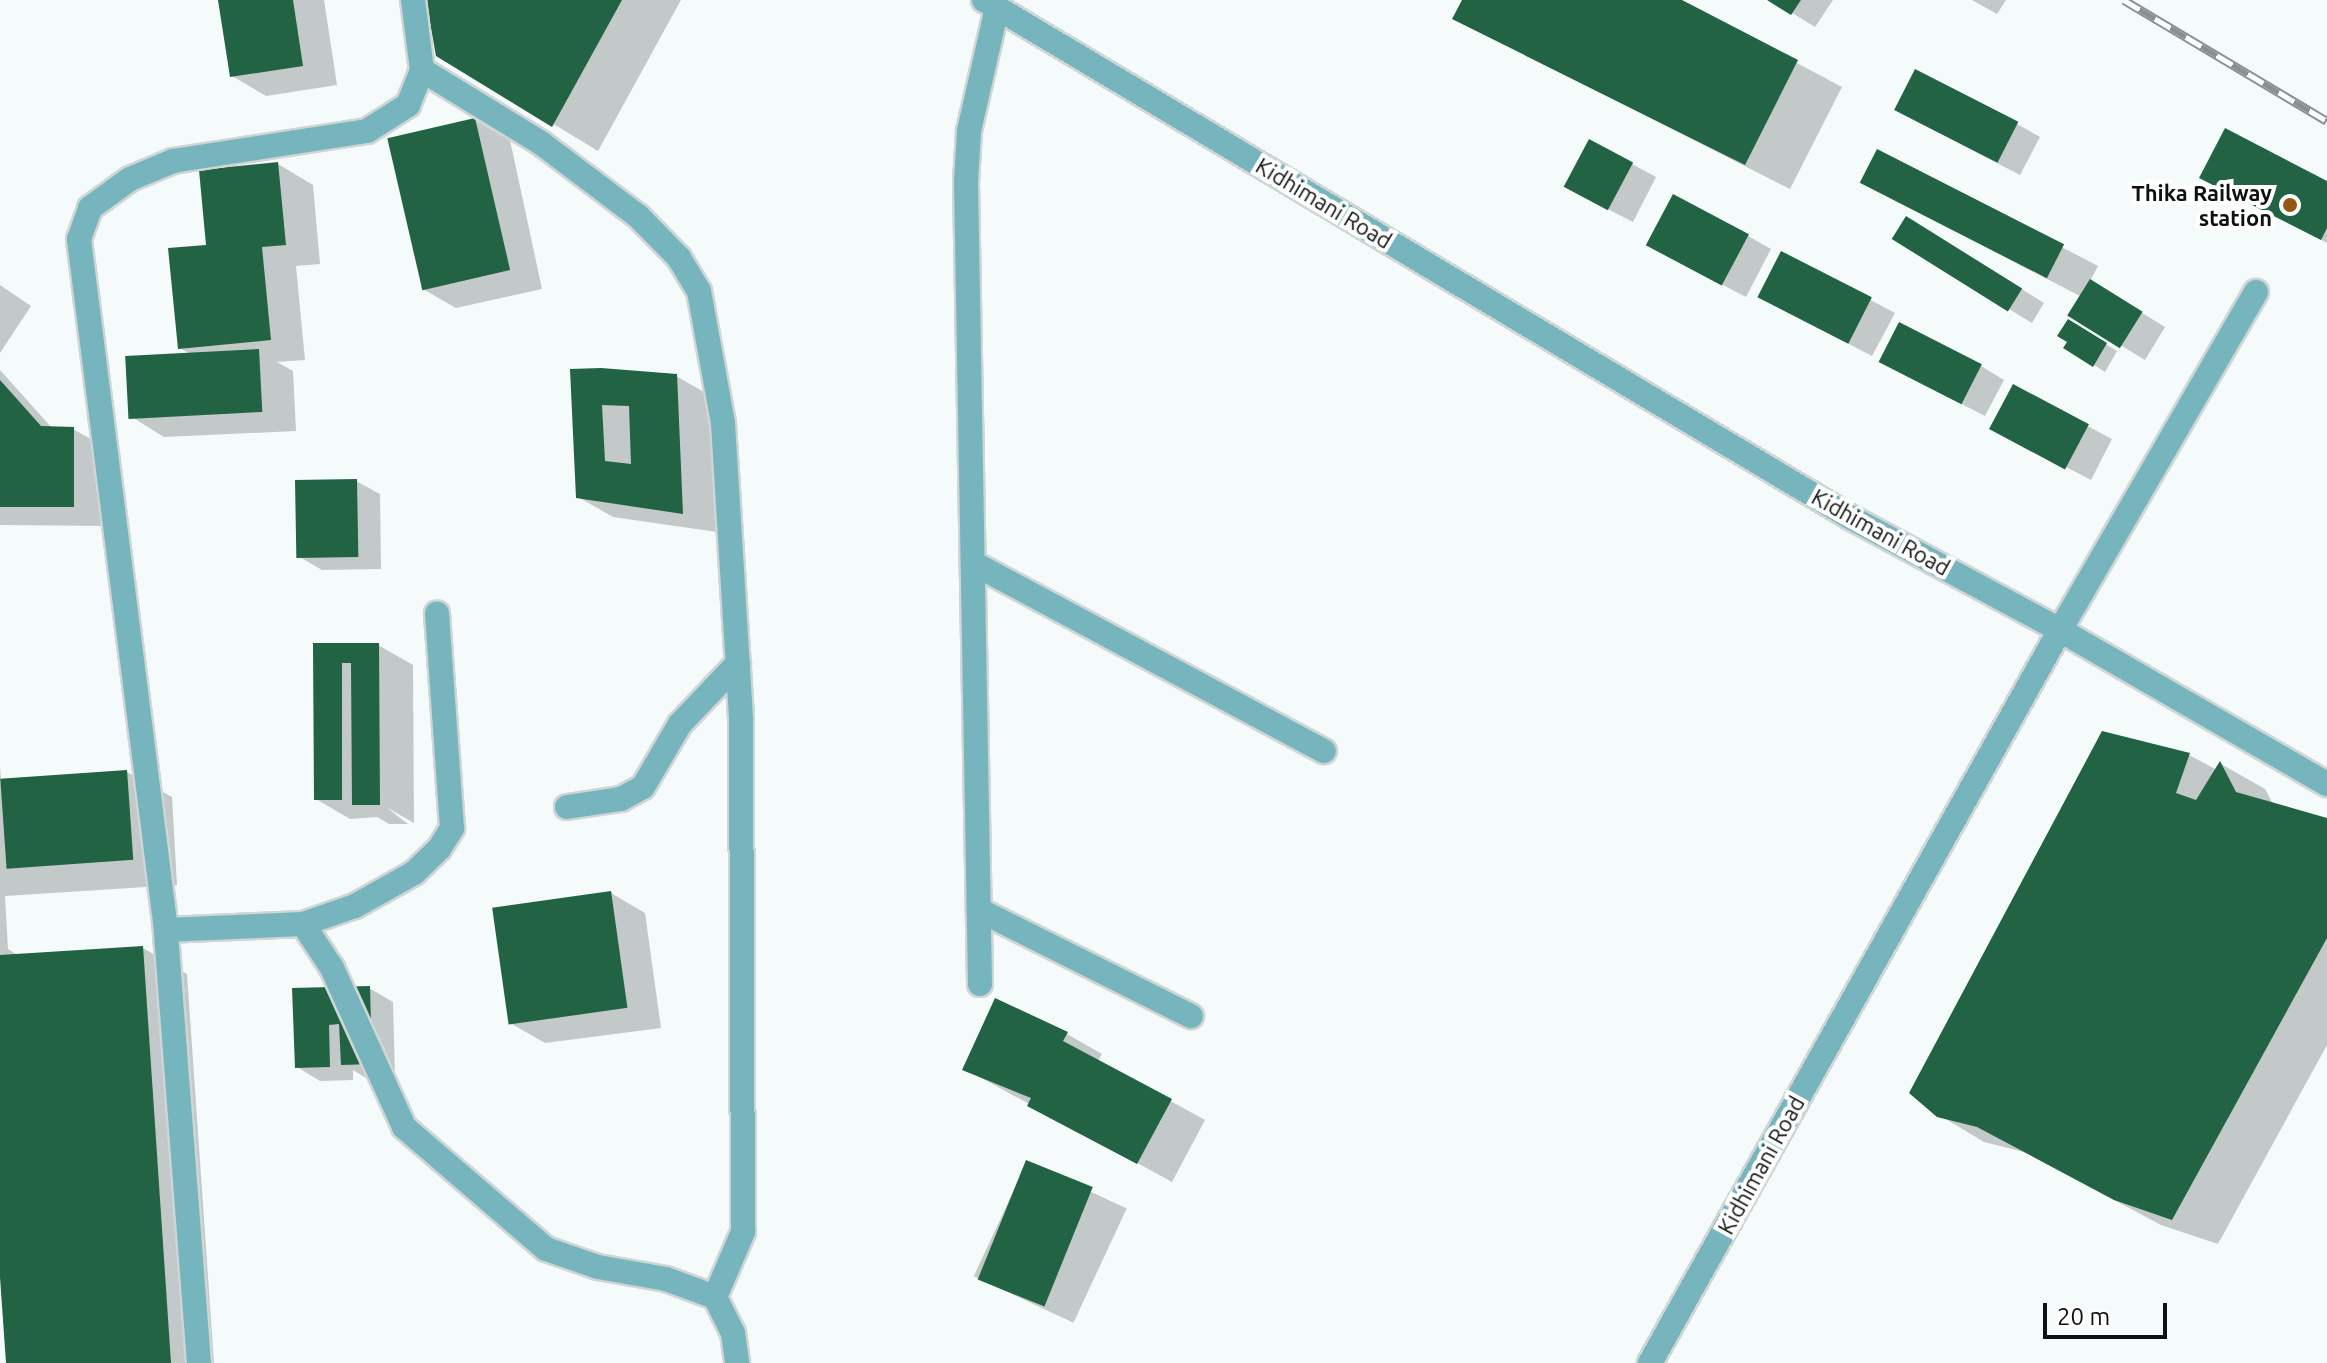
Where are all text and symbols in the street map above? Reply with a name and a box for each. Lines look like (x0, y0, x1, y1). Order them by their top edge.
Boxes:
street label: Kidhimani Road (1251, 152, 1397, 254)
place label: Thika Railway station (2131, 179, 2272, 230)
marker: Thika Railway station (2279, 194, 2301, 216)
street label: Kidhimani Road (1807, 483, 1955, 581)
street label: Kidhimani Road (1712, 1091, 1810, 1239)
scale bar (2047, 1287, 2171, 1337)
text: 20 m (2057, 1303, 2110, 1330)

